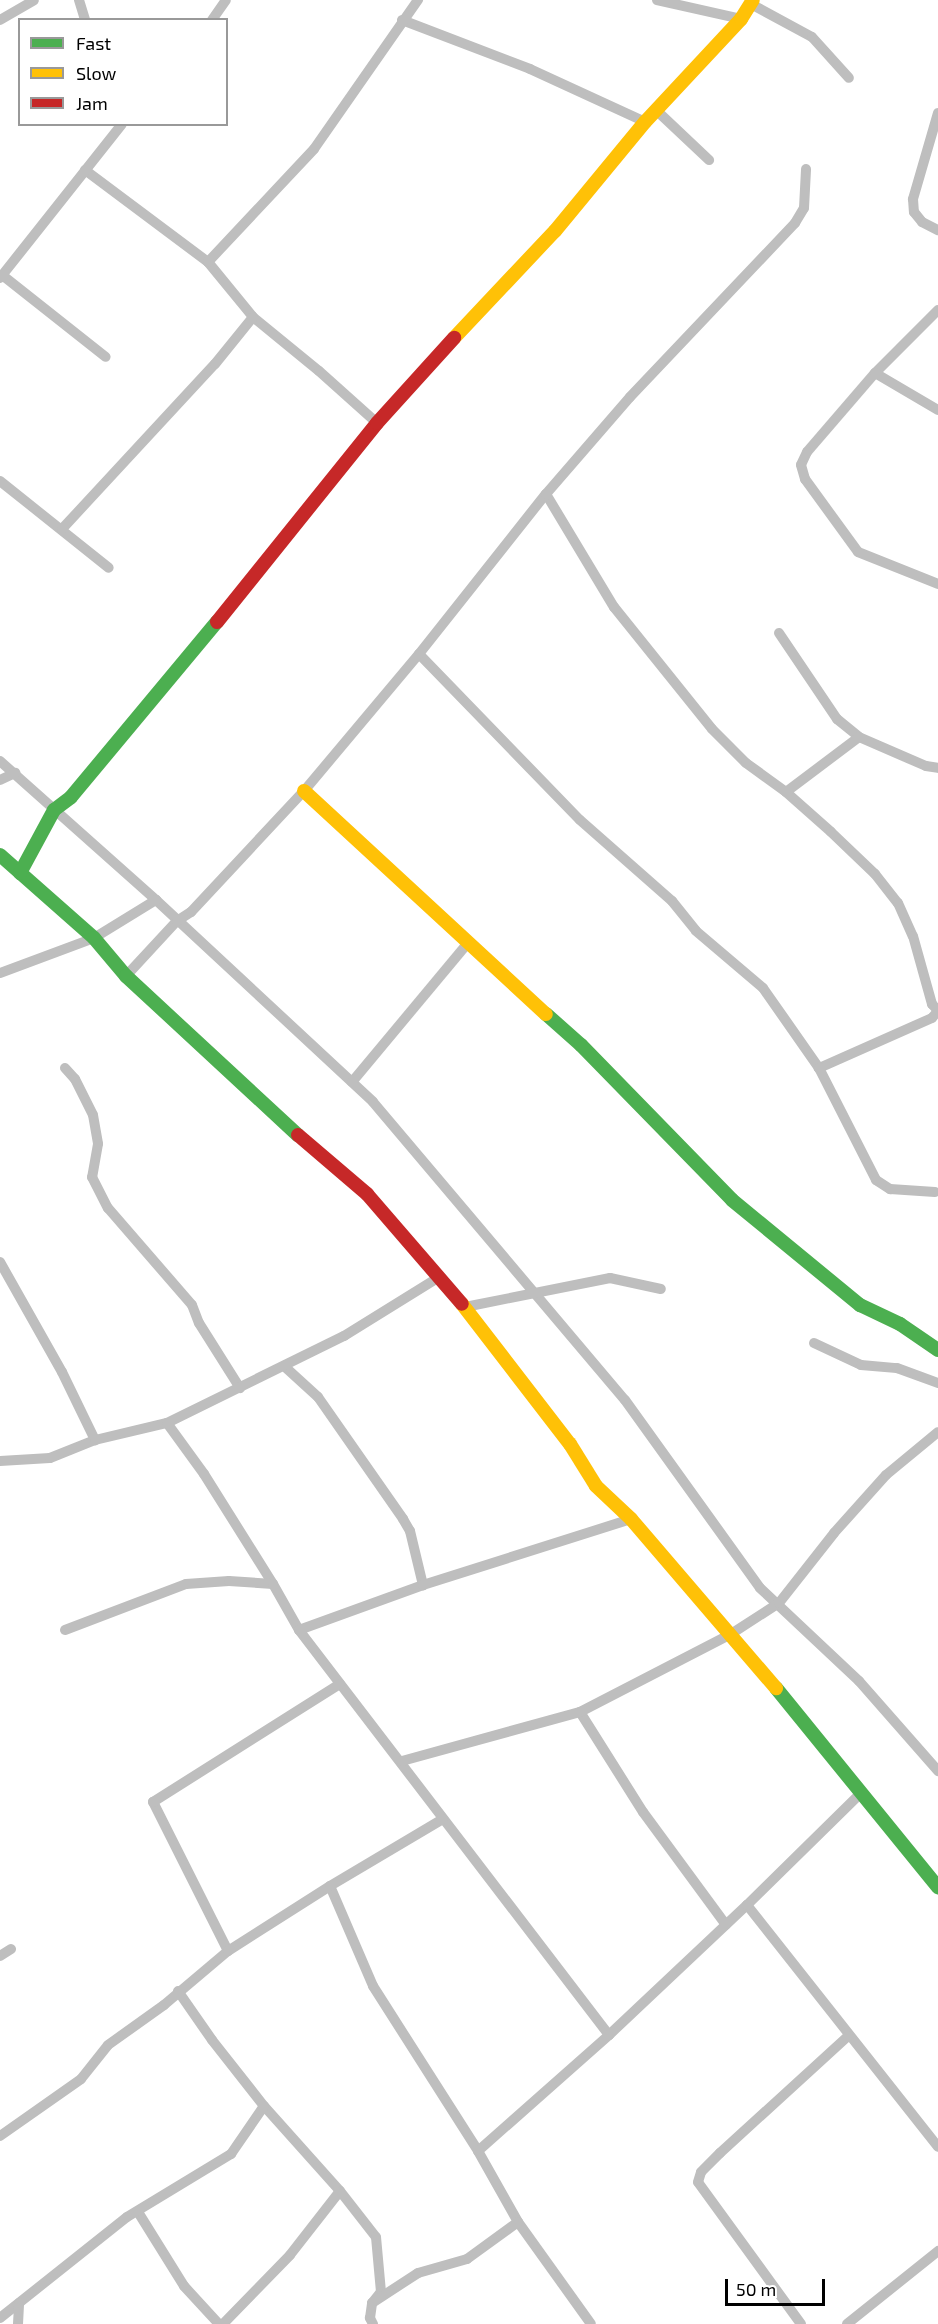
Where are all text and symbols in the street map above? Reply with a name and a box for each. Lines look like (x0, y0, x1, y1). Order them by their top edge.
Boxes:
legend (18, 18, 228, 126)
text: Fast (76, 32, 111, 54)
text: Slow (76, 62, 116, 84)
text: Jam (76, 92, 108, 114)
scale bar (728, 2267, 828, 2305)
text: 50 m (736, 2278, 776, 2300)

